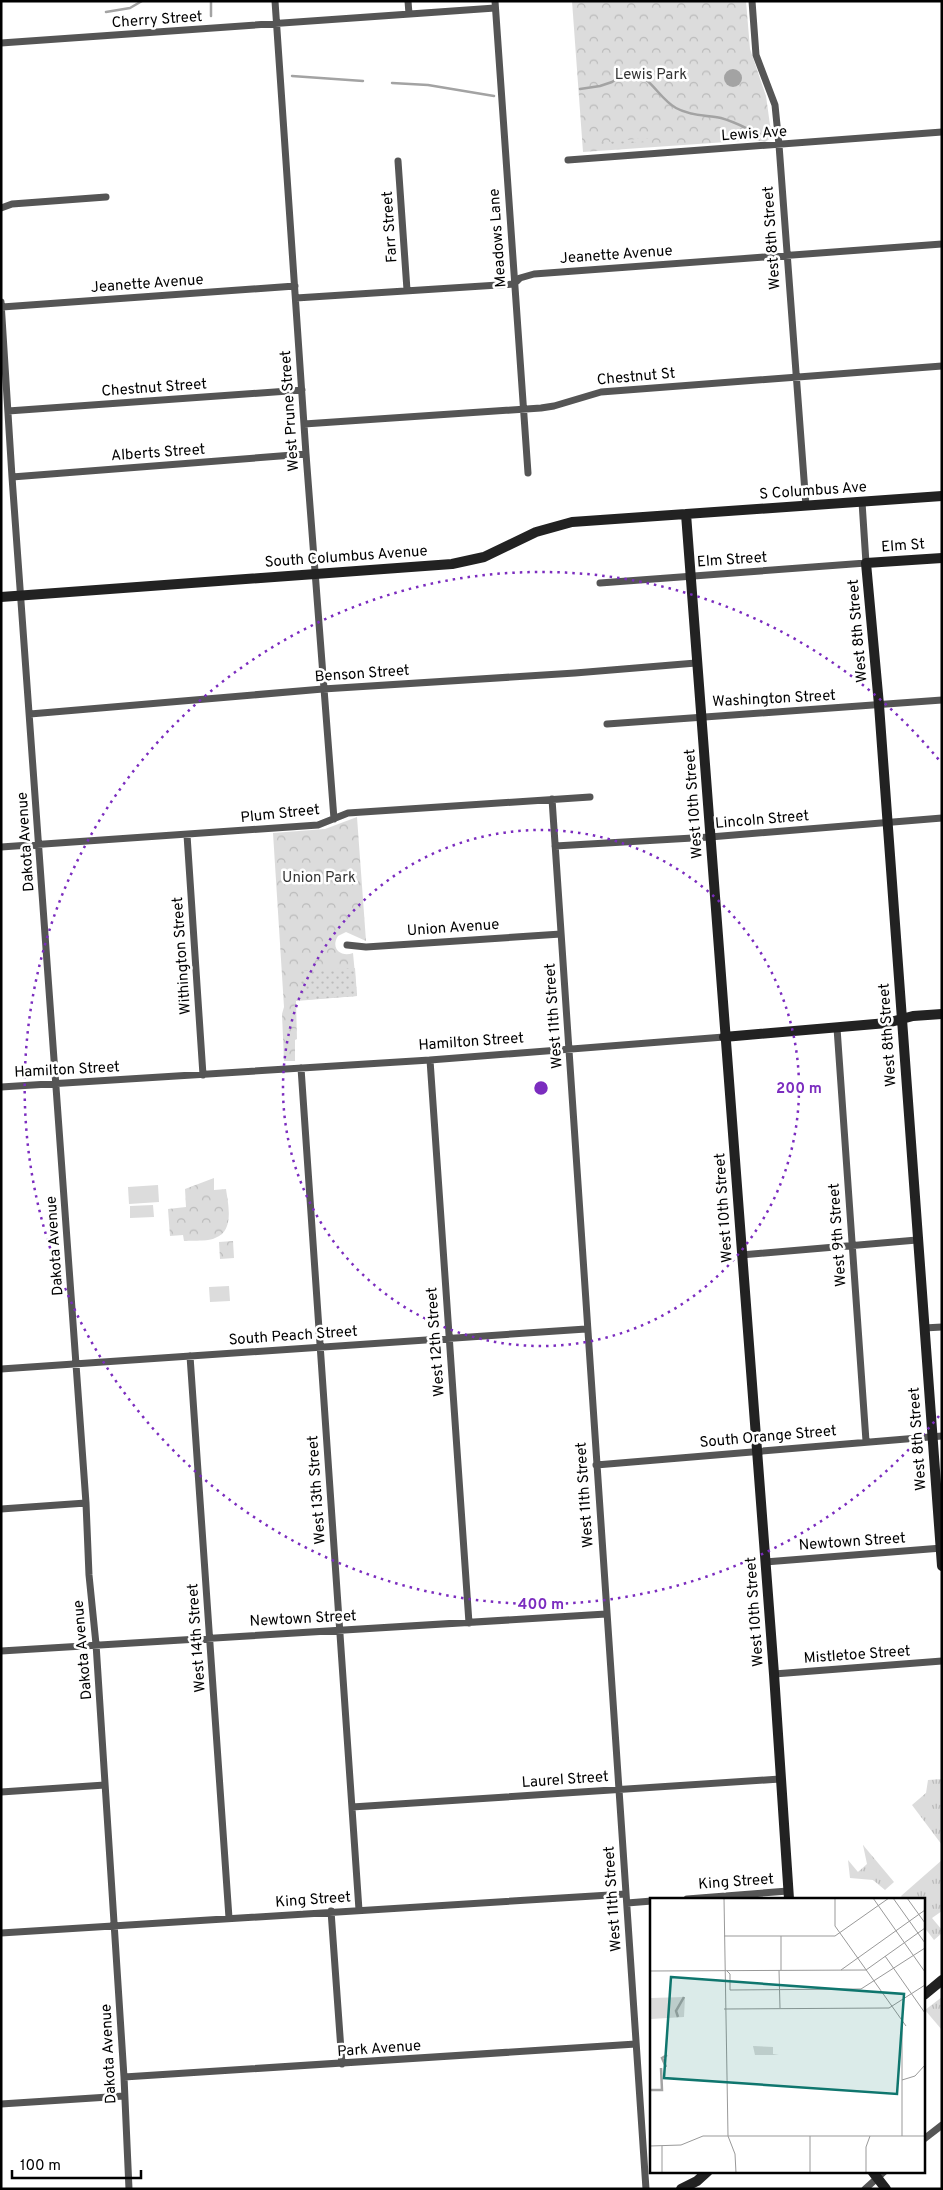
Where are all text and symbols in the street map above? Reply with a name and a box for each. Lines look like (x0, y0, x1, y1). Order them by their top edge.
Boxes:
street label: Cherry Street (111, 8, 203, 33)
park label: Lewis Park (615, 66, 687, 85)
street label: Lewis Ave (721, 123, 788, 146)
street label: West 8th Street (759, 185, 786, 290)
street label: Meadows Lane (486, 188, 511, 288)
street label: Farr Street (379, 190, 402, 263)
street label: Jeanette Avenue (559, 242, 673, 269)
street label: Jeanette Avenue (90, 271, 204, 298)
street label: West Prune Street (277, 350, 304, 472)
street label: Chestnut St (596, 365, 676, 390)
street label: Chestnut Street (101, 375, 207, 402)
street label: Alberts Street (110, 441, 206, 466)
street label: S Columbus Ave (759, 478, 868, 505)
street label: Elm St (881, 535, 926, 557)
street label: South Columbus Avenue (264, 542, 428, 573)
street label: Elm Street (696, 549, 768, 572)
street label: West 8th Street (845, 578, 872, 683)
street label: Benson Street (314, 662, 410, 687)
street label: Washington Street (712, 687, 836, 712)
street label: West 10th Street (681, 748, 708, 860)
street label: Dakota Avenue (14, 791, 39, 892)
street label: Plum Street (240, 801, 321, 828)
street label: Lincoln Street (714, 807, 810, 834)
park label: Union Park (282, 869, 356, 888)
street label: Withington Street (169, 896, 196, 1016)
street label: Union Avenue (406, 916, 500, 941)
street label: West 11th Street (541, 962, 568, 1069)
street label: West 8th Street (875, 982, 902, 1087)
street label: Hamilton Street (418, 1029, 524, 1056)
street label: Hamilton Street (14, 1058, 120, 1083)
centre of rings (532, 1079, 550, 1097)
text: 200 m (776, 1080, 822, 1099)
street label: West 10th Street (711, 1152, 738, 1264)
street label: West 9th Street (825, 1182, 852, 1287)
street label: Dakota Avenue (43, 1195, 68, 1296)
street label: West 12th Street (423, 1287, 450, 1397)
street label: South Peach Street (228, 1323, 358, 1350)
street label: West 8th Street (905, 1386, 932, 1491)
street label: South Orange Street (699, 1422, 837, 1453)
street label: West 13th Street (304, 1435, 331, 1545)
street label: West 11th Street (572, 1441, 599, 1548)
street label: Newtown Street (798, 1529, 906, 1556)
street label: West 10th Street (742, 1556, 769, 1668)
street label: West 14th Street (184, 1583, 211, 1693)
text: 400 m (518, 1596, 564, 1615)
street label: Dakota Avenue (70, 1599, 97, 1701)
street label: Newtown Street (249, 1607, 357, 1632)
street label: Mistletoe Street (803, 1642, 911, 1669)
street label: Laurel Street (521, 1768, 609, 1793)
street label: West 11th Street (600, 1845, 627, 1952)
street label: King Street (698, 1870, 775, 1895)
street label: King Street (275, 1888, 352, 1913)
inset map (650, 1898, 926, 2172)
street label: Dakota Avenue (97, 2003, 122, 2104)
street label: Park Avenue (337, 2037, 422, 2062)
scale bar (12, 2148, 141, 2180)
text: 100 m (20, 2157, 61, 2176)

